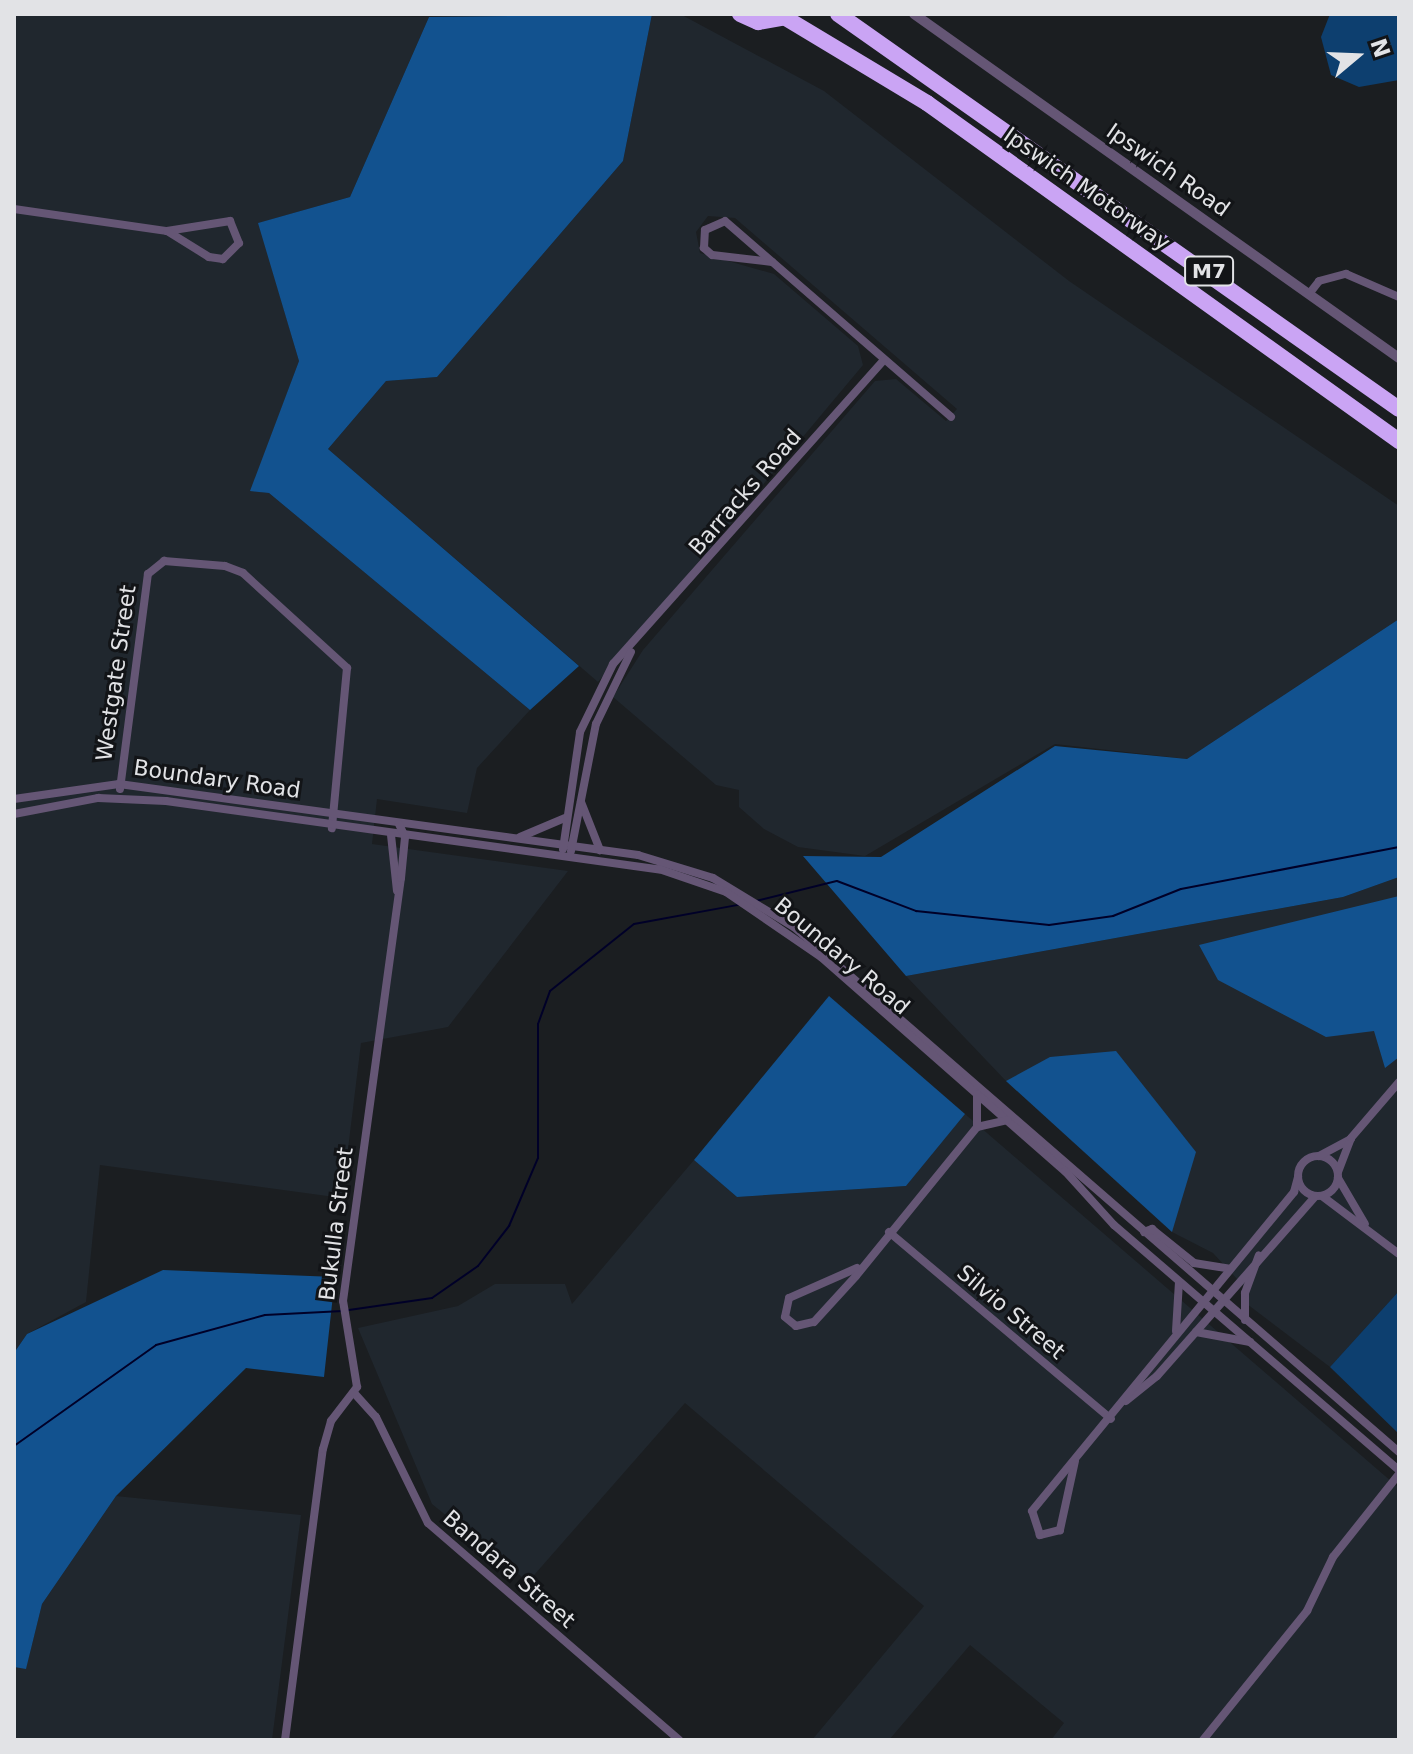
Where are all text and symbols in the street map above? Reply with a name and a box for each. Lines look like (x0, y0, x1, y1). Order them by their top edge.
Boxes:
north arrow (1317, 16, 1397, 96)
text: N (1365, 35, 1395, 61)
street label: Ipswich Road (1101, 118, 1235, 222)
street label: Ipswich Motorway (999, 122, 1175, 256)
road number: M7 (1183, 255, 1235, 287)
street label: Barracks Road (683, 424, 807, 560)
street label: Westgate Street (91, 583, 141, 763)
street label: Boundary Road (132, 754, 302, 804)
street label: Boundary Road (769, 892, 915, 1020)
street label: Bukulla Street (313, 1146, 359, 1302)
street label: Silvio Street (952, 1259, 1070, 1365)
street label: Bandara Street (438, 1504, 580, 1634)

